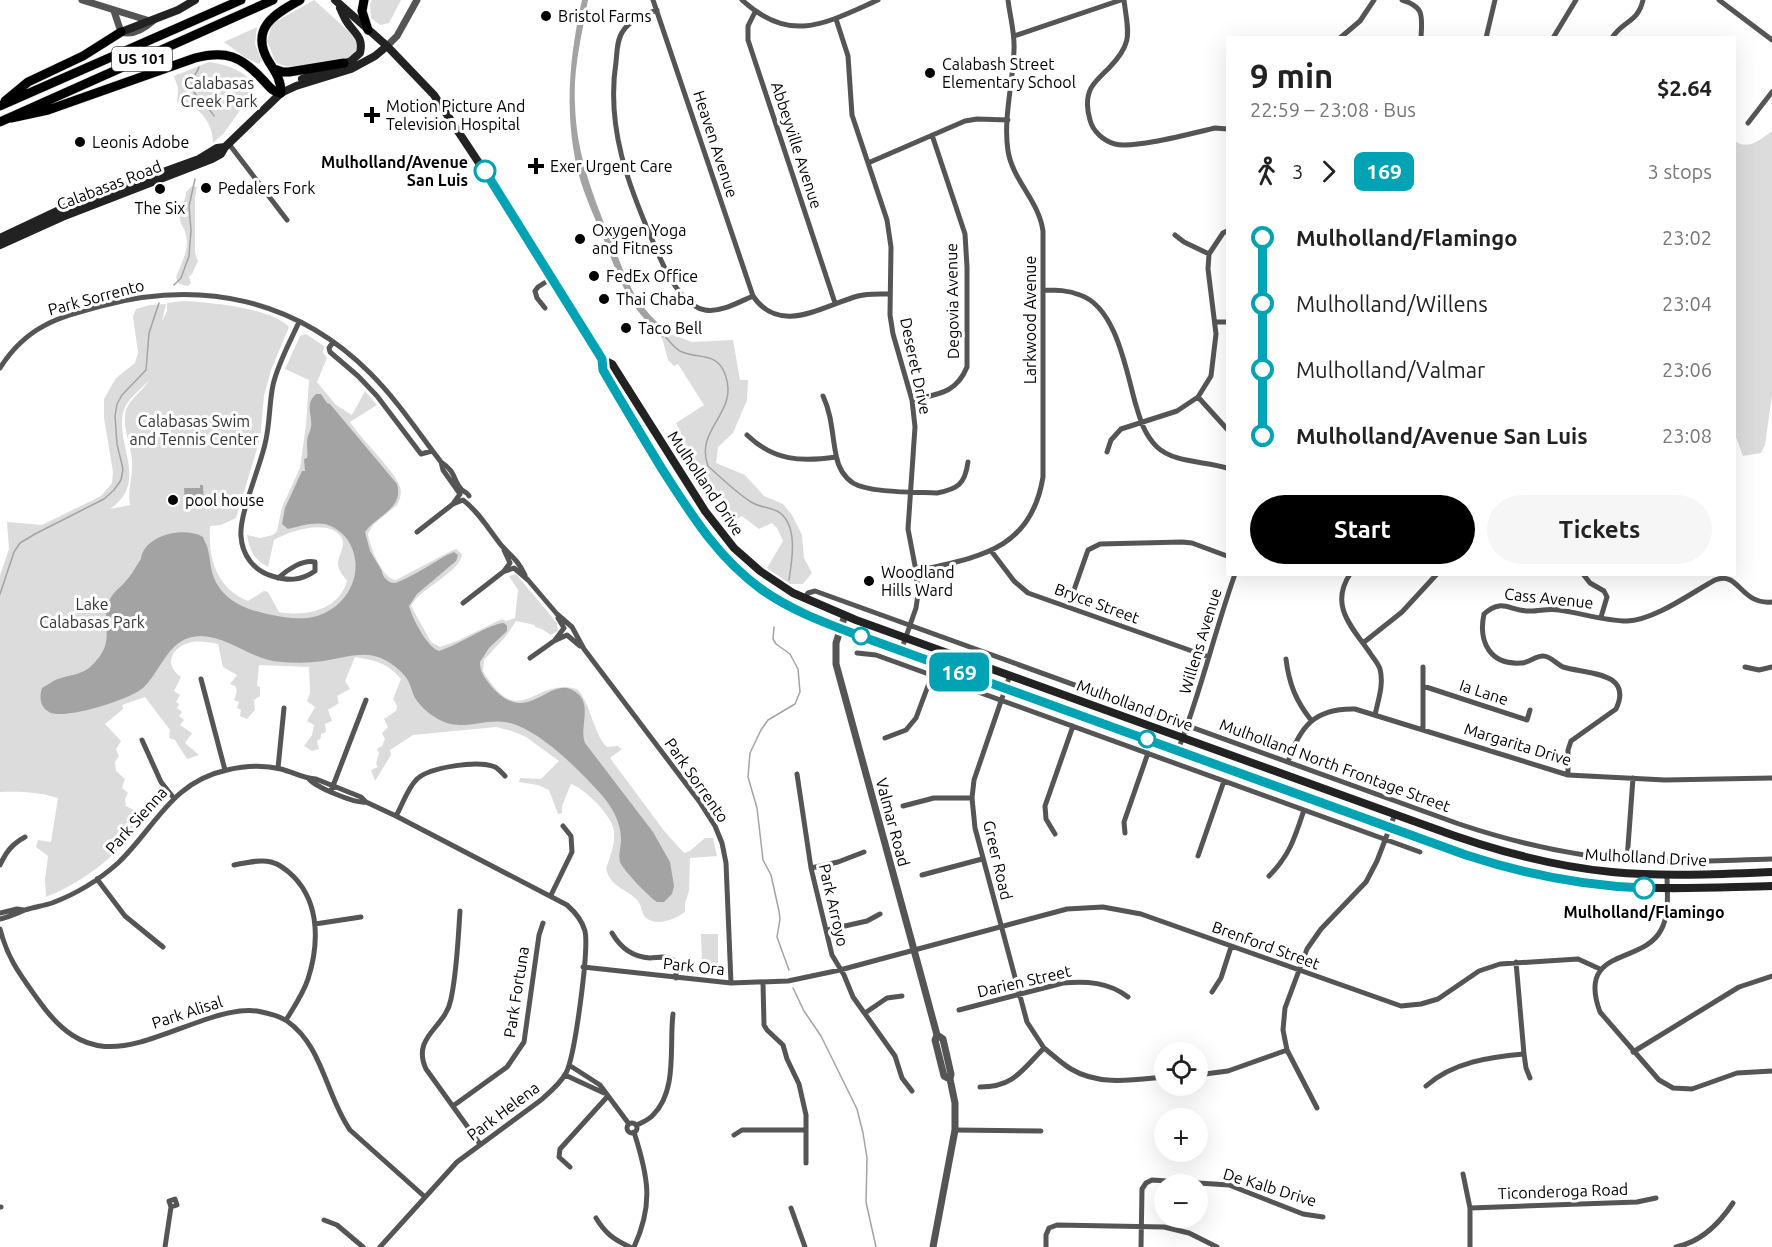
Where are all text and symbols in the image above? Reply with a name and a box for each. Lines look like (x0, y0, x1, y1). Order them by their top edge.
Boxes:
place label: Bristol Farms (558, 7, 651, 25)
marker: Bristol Farms (539, 9, 553, 23)
road number: US 101 (112, 47, 172, 71)
place label: Calabash Street Elementary School (942, 55, 1076, 91)
text: 9 min (1250, 57, 1333, 94)
marker: Calabash Street Elementary School (923, 66, 937, 80)
park label: Calabasas Creek Park (180, 74, 258, 110)
text: $2.64 (1657, 75, 1712, 100)
street label: Abbeyville Avenue (768, 79, 826, 211)
street label: Heaven Avenue (690, 88, 742, 200)
place label: Motion Picture And Television Hospital (386, 97, 525, 133)
text: 22:59 – 23:08 · Bus (1250, 98, 1416, 121)
marker: Motion Picture And Television Hospital (363, 106, 381, 124)
place label: Leonis Adobe (92, 133, 189, 151)
marker: Leonis Adobe (73, 135, 87, 149)
place label: Mulholland/Avenue San Luis (321, 153, 468, 189)
icon: walk (1250, 155, 1283, 188)
icon: forward (1312, 155, 1345, 188)
street label: Calabasas Road (54, 157, 164, 213)
marker: Exer Urgent Care (527, 157, 545, 175)
place label: Exer Urgent Care (550, 157, 673, 175)
text: 169 (1366, 159, 1402, 183)
marker: Mulholland/Avenue San Luis (474, 160, 496, 182)
text: 3 (1292, 160, 1303, 183)
text: 3 stops (1648, 160, 1712, 183)
place label: Pedalers Fork (218, 179, 315, 197)
marker: Pedalers Fork (199, 181, 213, 195)
marker: The Six (153, 182, 167, 196)
place label: The Six (135, 199, 185, 217)
place label: Oxygen Yoga and Fitness (592, 221, 686, 257)
text: Mulholland/Flamingo (1296, 225, 1517, 250)
text: 23:02 (1662, 226, 1712, 249)
marker: Oxygen Yoga and Fitness (573, 232, 587, 246)
street label: Degovia Avenue (942, 243, 962, 359)
street label: Larkwood Avenue (1021, 256, 1039, 384)
place label: FedEx Office (606, 267, 698, 285)
marker: FedEx Office (587, 269, 601, 283)
street label: Park Sorrento (46, 276, 146, 318)
place label: Thai Chaba (616, 290, 695, 308)
text: Mulholland/Willens (1296, 291, 1488, 316)
marker: Thai Chaba (597, 292, 611, 306)
text: 23:04 (1662, 292, 1712, 315)
street label: Deseret Drive (897, 316, 935, 416)
place label: Taco Bell (638, 319, 702, 337)
marker: Taco Bell (619, 321, 633, 335)
text: Mulholland/Valmar (1296, 357, 1485, 382)
text: 23:06 (1662, 358, 1712, 381)
park label: Calabasas Swim and Tennis Center (129, 412, 259, 448)
text: Mulholland/Avenue San Luis (1296, 423, 1588, 448)
text: 23:08 (1662, 424, 1712, 447)
street label: Mulholland Drive (664, 427, 748, 539)
place label: pool house (185, 491, 264, 509)
marker: pool house (166, 493, 180, 507)
button: Start (1250, 495, 1475, 564)
button: Tickets (1487, 495, 1712, 564)
place label: Woodland Hills Ward (881, 563, 955, 599)
marker: Woodland Hills Ward (862, 574, 876, 588)
street label: Bryce Street (1052, 579, 1142, 627)
street label: Cass Avenue (1504, 584, 1594, 612)
street label: Willens Avenue (1175, 586, 1225, 696)
park label: Lake Calabasas Park (39, 595, 145, 631)
unlabelled marker (852, 627, 870, 645)
line badge: 169 (924, 652, 994, 692)
text: 169 (941, 660, 977, 684)
street label: Mulholland Drive (1074, 676, 1196, 734)
street label: Ia Lane (1457, 676, 1511, 708)
street label: Mulholland North Frontage Street (1217, 715, 1453, 815)
street label: Margarita Drive (1462, 719, 1574, 769)
unlabelled marker (1138, 730, 1156, 748)
street label: Park Sorrento (661, 734, 733, 826)
street label: Valmar Road (873, 776, 913, 868)
street label: Park Sienna (102, 783, 170, 857)
street label: Greer Road (980, 819, 1016, 901)
street label: Mulholland Drive (1584, 845, 1708, 869)
street label: Park Arroyo (816, 862, 852, 948)
marker: Mulholland/Flamingo (1633, 877, 1655, 899)
place label: Mulholland/Flamingo (1563, 903, 1725, 921)
street label: Brenford Street (1210, 917, 1323, 973)
street label: Park Fortuna (500, 945, 532, 1039)
street label: Park Ora (662, 954, 726, 978)
street label: Darien Street (975, 961, 1073, 1001)
street label: Park Alisal (149, 992, 225, 1032)
map controls (1154, 1042, 1208, 1228)
button: locate (1154, 1042, 1208, 1096)
street label: Park Helena (463, 1078, 543, 1144)
button: + (1154, 1108, 1208, 1162)
street label: De Kalb Drive (1221, 1164, 1319, 1210)
button: − (1154, 1174, 1208, 1228)
street label: Ticonderoga Road (1497, 1180, 1629, 1202)

